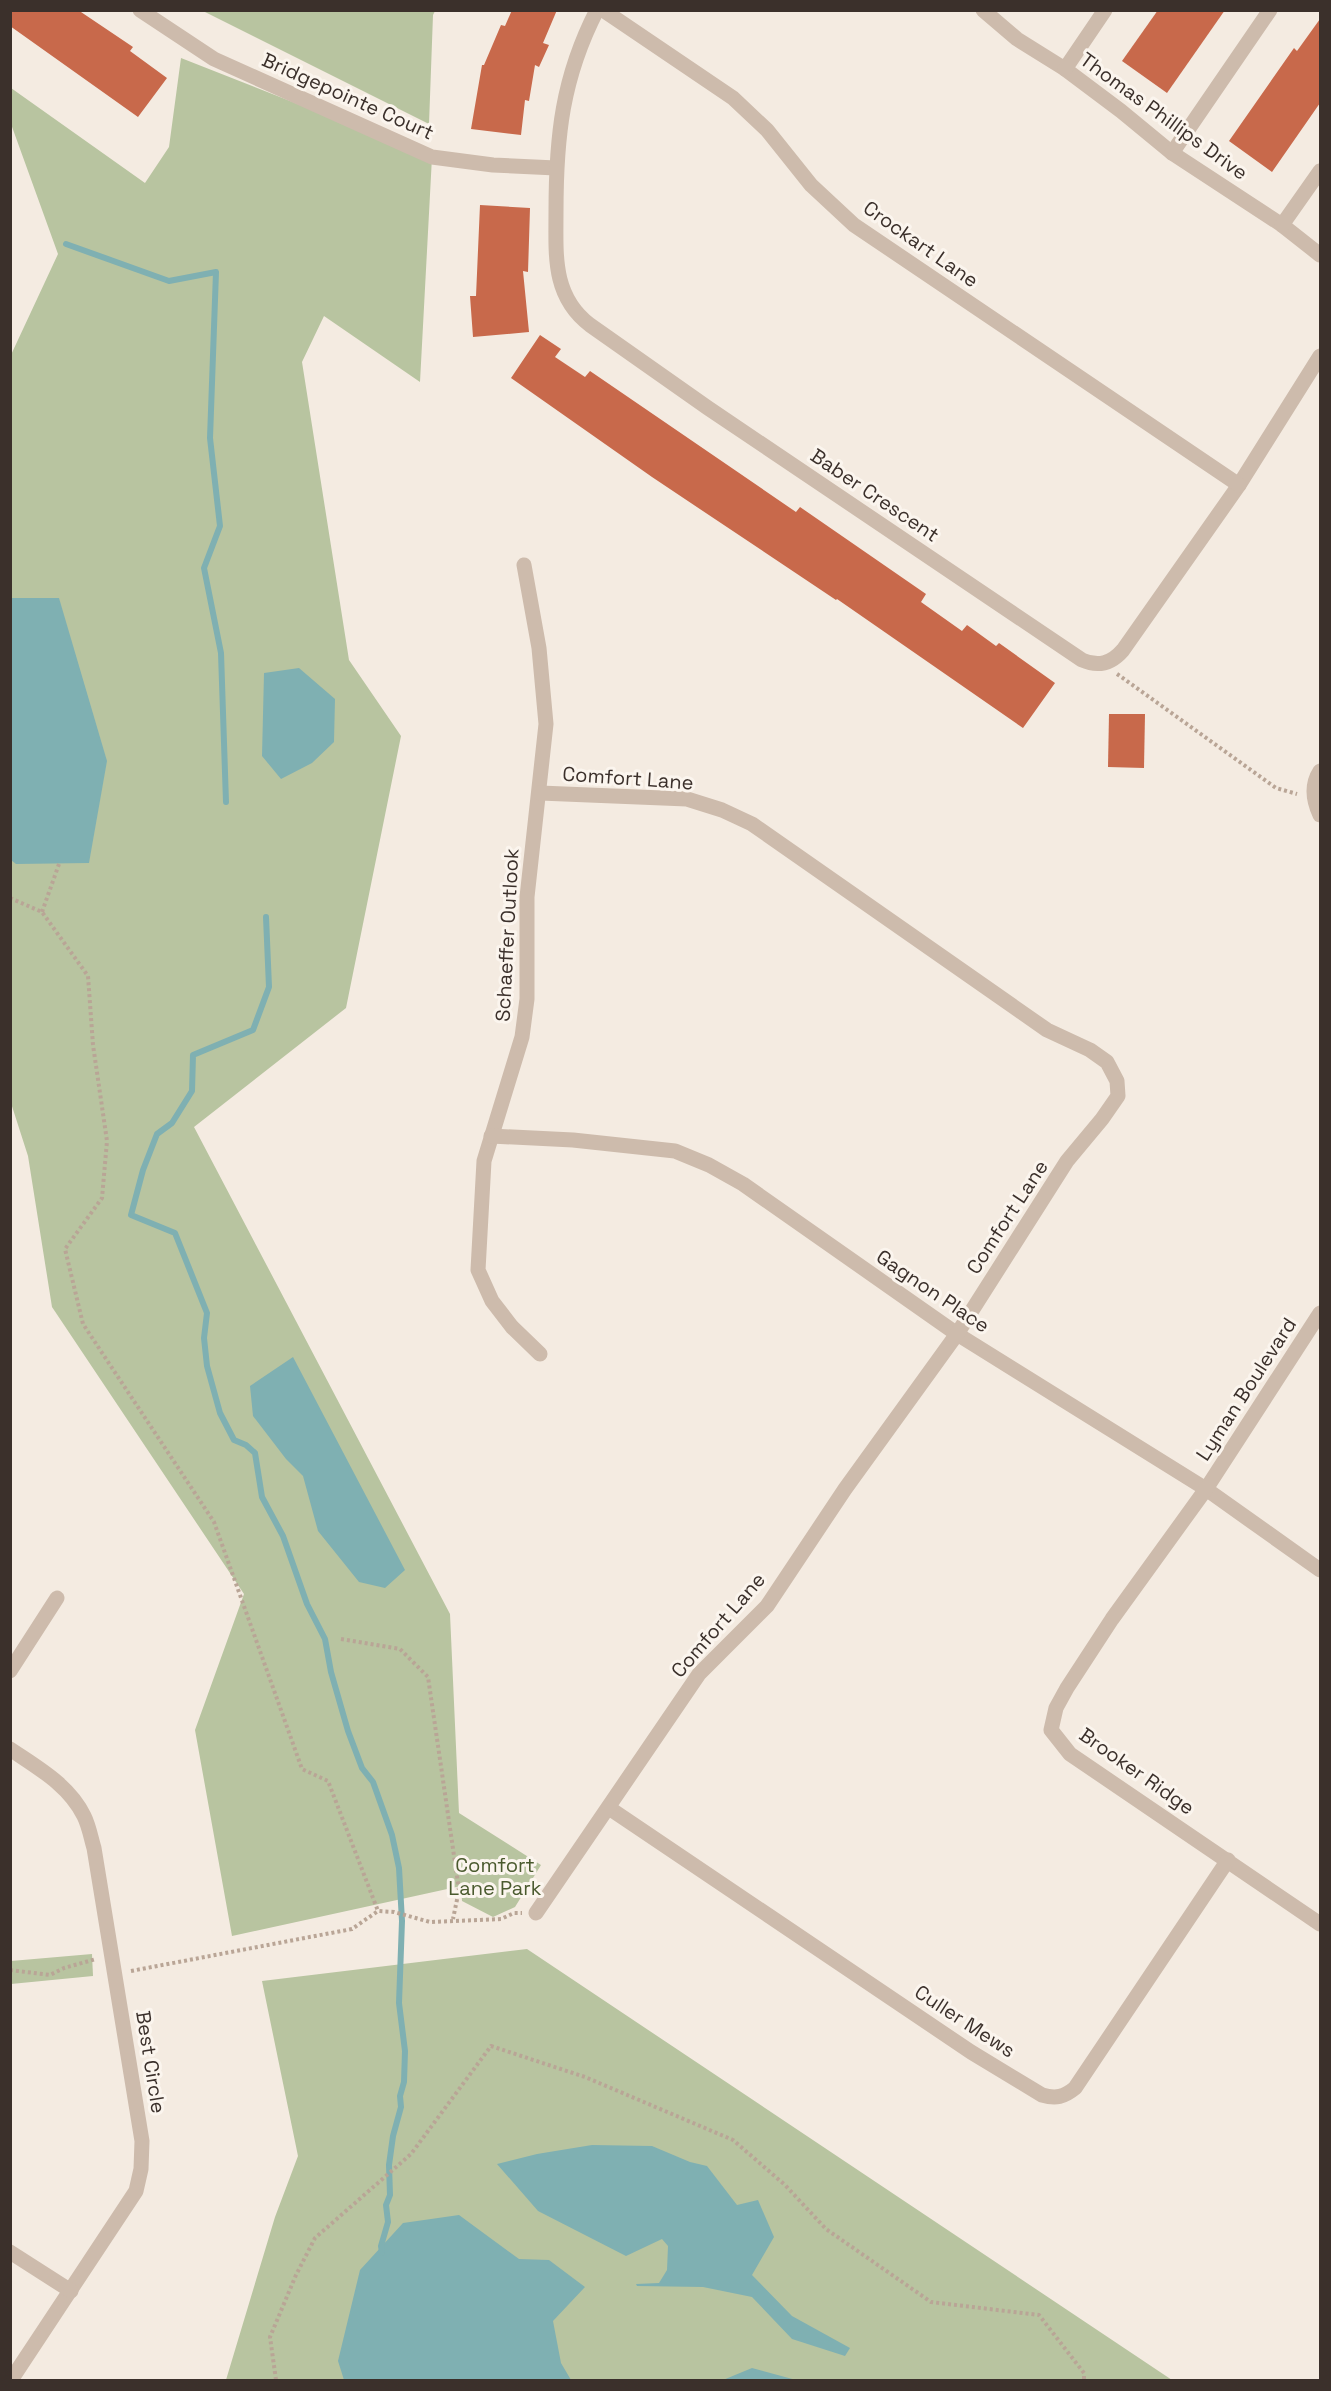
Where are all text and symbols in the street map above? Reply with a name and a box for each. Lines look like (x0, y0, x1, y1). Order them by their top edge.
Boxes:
street label: Bridgepointe Court (258, 46, 438, 146)
street label: Thomas Phillips Drive (1075, 46, 1253, 186)
street label: Crockart Lane (858, 195, 984, 293)
street label: Baber Crescent (806, 442, 944, 548)
street label: Comfort Lane (562, 760, 694, 796)
street label: Schaeffer Outlook (489, 847, 525, 1022)
street label: Comfort Lane (960, 1155, 1054, 1279)
street label: Gagnon Place (871, 1244, 995, 1338)
street label: Lyman Boulevard (1190, 1313, 1302, 1465)
street label: Comfort Lane (665, 1567, 771, 1683)
street label: Brooker Ridge (1074, 1722, 1200, 1820)
park label: Comfort Lane Park (448, 1852, 542, 1901)
street label: Culler Mews (910, 1979, 1020, 2063)
street label: Best Circle (130, 2009, 172, 2115)

